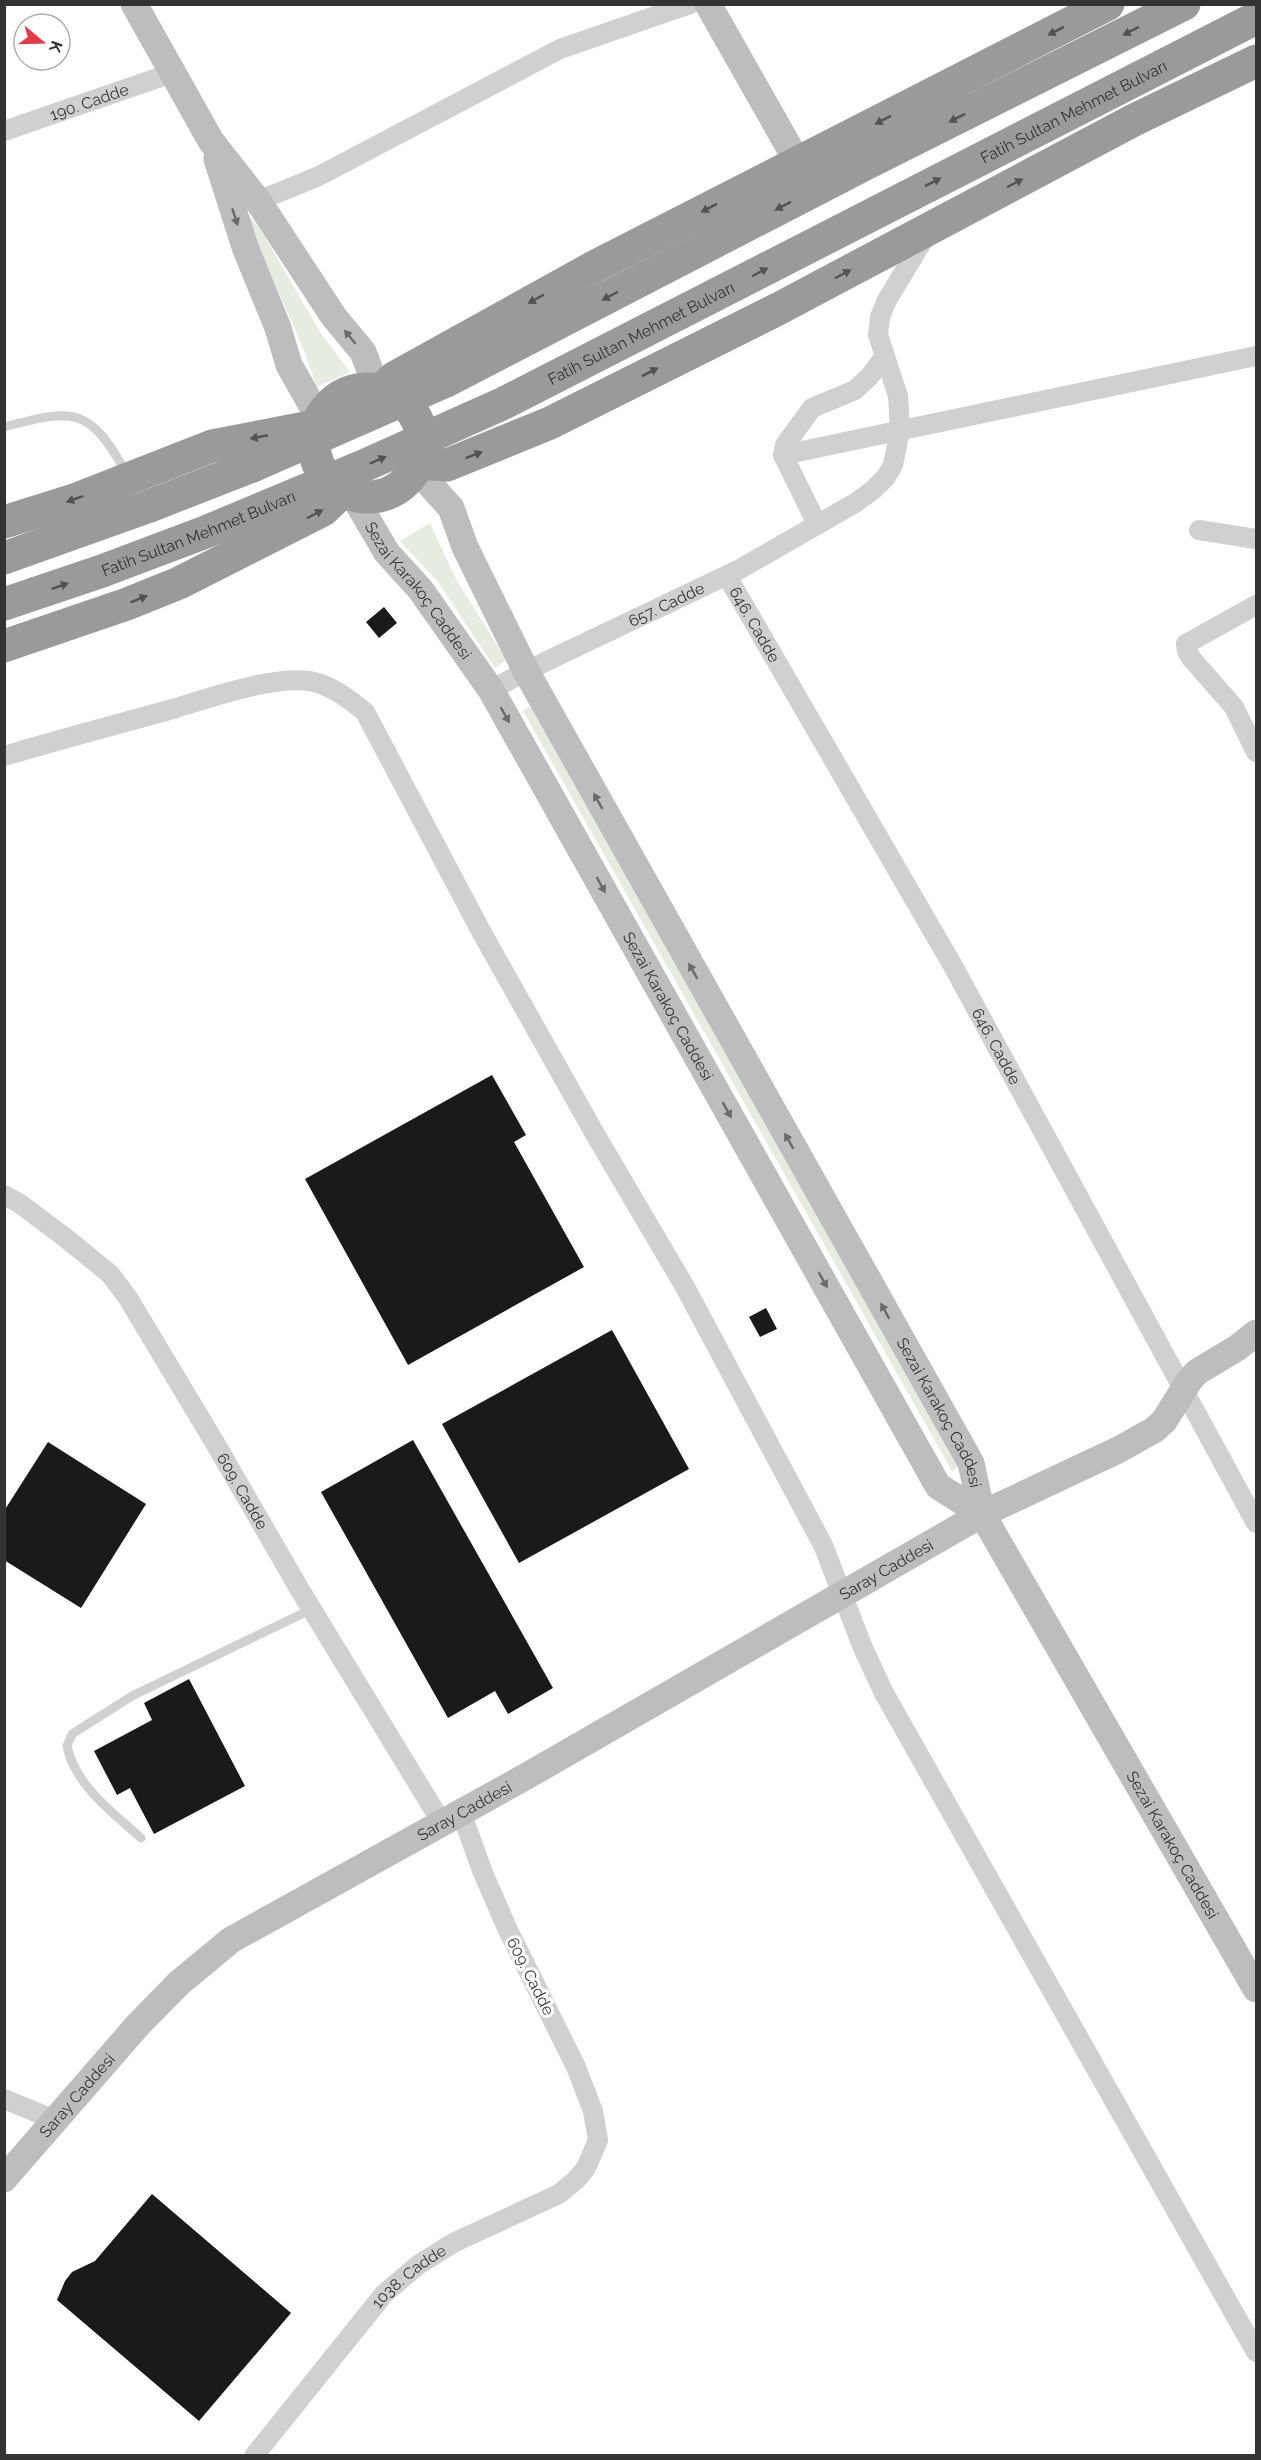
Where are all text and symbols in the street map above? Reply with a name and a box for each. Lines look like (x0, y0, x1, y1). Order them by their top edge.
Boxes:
north arrow (12, 12, 72, 72)
one-way arrow (1048, 26, 1065, 36)
one-way arrow (1123, 26, 1140, 35)
text: K (45, 39, 66, 55)
street label: Fatih Sultan Mehmet Bulvarı (977, 56, 1170, 168)
street label: 190. Cadde (47, 80, 131, 124)
one-way arrow (948, 113, 965, 123)
one-way arrow (874, 115, 892, 125)
one-way arrow (925, 177, 942, 187)
one-way arrow (1007, 178, 1024, 188)
one-way arrow (774, 201, 791, 211)
one-way arrow (700, 204, 717, 213)
one-way arrow (231, 208, 240, 226)
one-way arrow (752, 267, 769, 277)
one-way arrow (835, 269, 852, 279)
street label: Fatih Sultan Mehmet Bulvarı (545, 278, 738, 389)
one-way arrow (601, 291, 618, 301)
one-way arrow (527, 294, 544, 304)
one-way arrow (344, 329, 357, 345)
one-way arrow (642, 368, 659, 377)
one-way arrow (249, 433, 268, 442)
one-way arrow (465, 449, 483, 459)
one-way arrow (369, 455, 386, 464)
street label: Fatih Sultan Mehmet Bulvarı (99, 486, 298, 580)
one-way arrow (66, 495, 84, 505)
one-way arrow (306, 509, 323, 519)
street label: Sezai Karakoç Caddesi (361, 518, 475, 663)
street label: 657. Cadde (625, 578, 707, 631)
one-way arrow (51, 580, 69, 590)
street label: 646. Cadde (725, 584, 784, 666)
one-way arrow (130, 594, 148, 603)
one-way arrow (500, 707, 511, 723)
one-way arrow (593, 793, 603, 810)
one-way arrow (596, 877, 606, 894)
street label: Sezai Karakoç Caddesi (619, 929, 717, 1084)
one-way arrow (688, 963, 698, 980)
street label: 646. Cadde (968, 1005, 1025, 1088)
one-way arrow (722, 1102, 732, 1119)
one-way arrow (784, 1132, 794, 1149)
one-way arrow (818, 1272, 828, 1289)
one-way arrow (880, 1302, 890, 1319)
street label: Sezai Karakoç Caddesi (892, 1334, 985, 1489)
street label: 609. Cadde (213, 1450, 272, 1533)
street label: Saray Caddesi (836, 1535, 937, 1604)
street label: Sezai Karakoç Caddesi (1122, 1768, 1222, 1922)
street label: Saray Caddesi (414, 1777, 515, 1845)
street label: 609. Cadde (503, 1934, 558, 2018)
street label: Saray Caddesi (36, 2050, 119, 2141)
street label: 1038. Cadde (368, 2241, 450, 2312)

